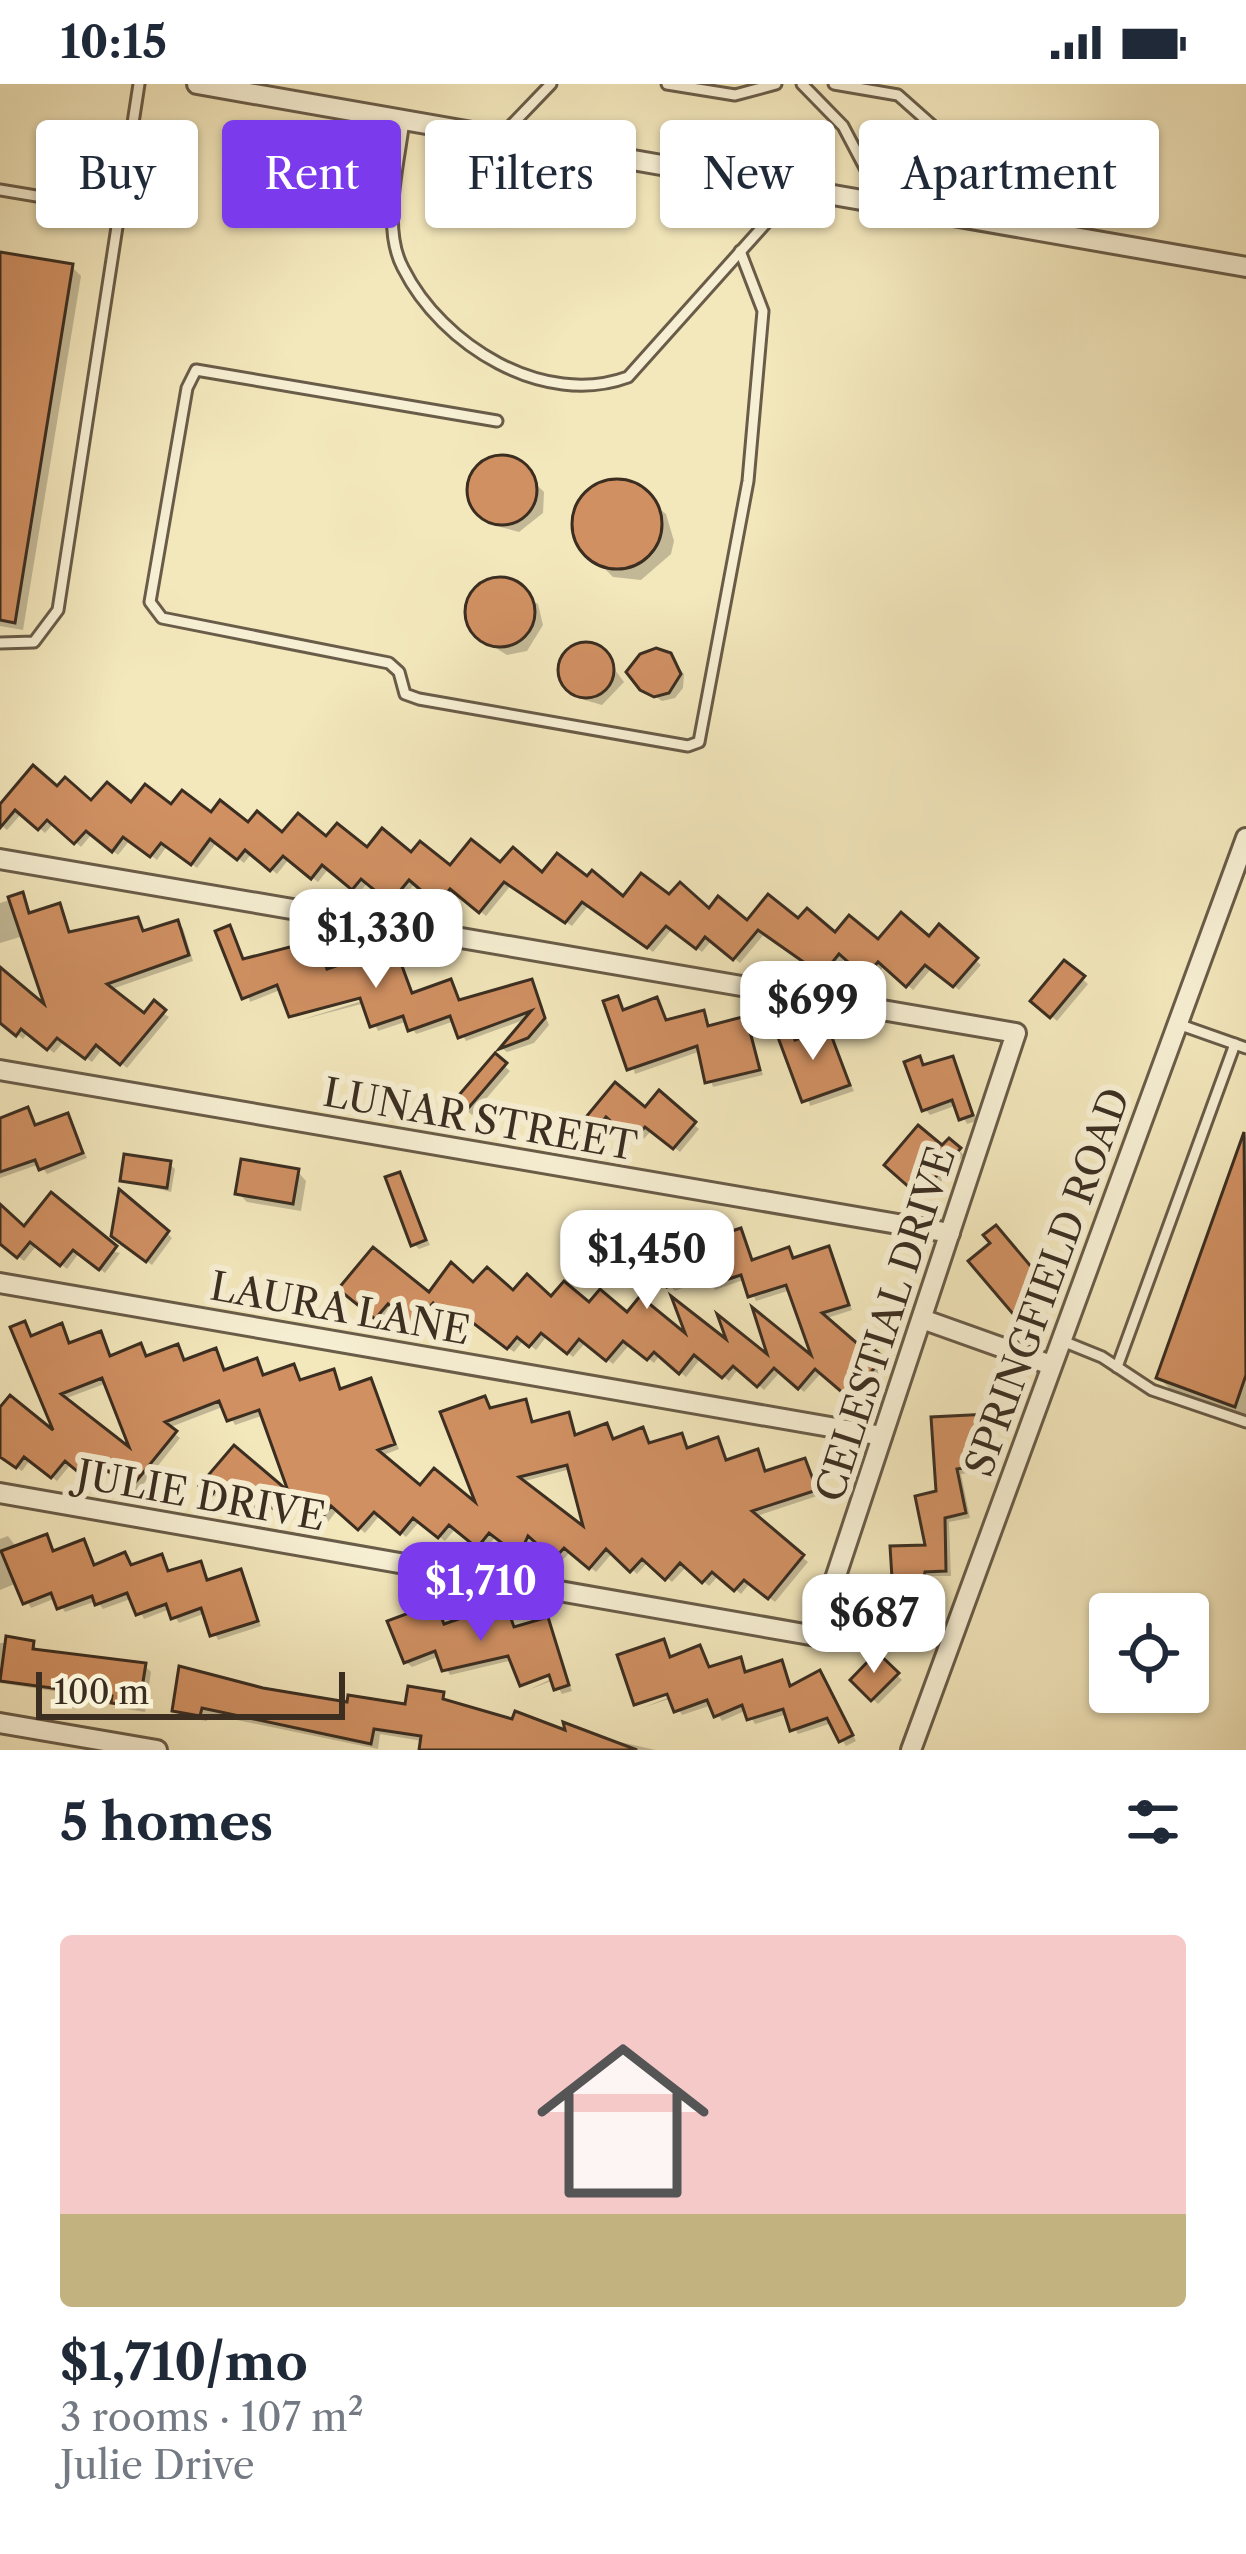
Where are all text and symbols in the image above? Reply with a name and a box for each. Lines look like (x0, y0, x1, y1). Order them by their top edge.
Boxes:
text: 10:15 (60, 14, 167, 70)
chip: Buy (36, 120, 198, 228)
chip: Rent (222, 120, 401, 228)
chip: Filters (425, 120, 636, 228)
chip: New (660, 120, 835, 228)
chip: Apartment (859, 120, 1159, 228)
pin: $1,330 (278, 889, 474, 991)
text: $1,330 (317, 904, 435, 952)
pin: $699 (742, 961, 884, 1063)
text: $699 (767, 976, 859, 1024)
street label: LUNAR STREET (319, 1068, 641, 1170)
street label: SPRINGFIELD ROAD (954, 1081, 1140, 1483)
street label: CELESTIAL DRIVE (805, 1141, 965, 1507)
pin: $1,450 (549, 1210, 745, 1312)
text: $1,450 (587, 1225, 707, 1273)
street label: LAURA LANE (206, 1262, 474, 1354)
street label: JULIE DRIVE (67, 1449, 329, 1540)
pin: $1,710 (383, 1542, 579, 1644)
text: $1,710 (425, 1557, 537, 1605)
pin: $687 (803, 1574, 945, 1676)
text: $687 (829, 1589, 919, 1637)
map controls (1089, 1593, 1209, 1713)
button: locate (1089, 1593, 1209, 1713)
scale bar (36, 1666, 345, 1719)
text: 100 m (54, 1672, 149, 1713)
icon: filters (1120, 1789, 1186, 1855)
text: 5 homes (60, 1791, 273, 1853)
icon: home (515, 2013, 731, 2229)
text: $1,710/mo (60, 2331, 308, 2393)
text: 3 rooms · 107 m² (60, 2393, 364, 2441)
text: Julie Drive (60, 2441, 255, 2489)

